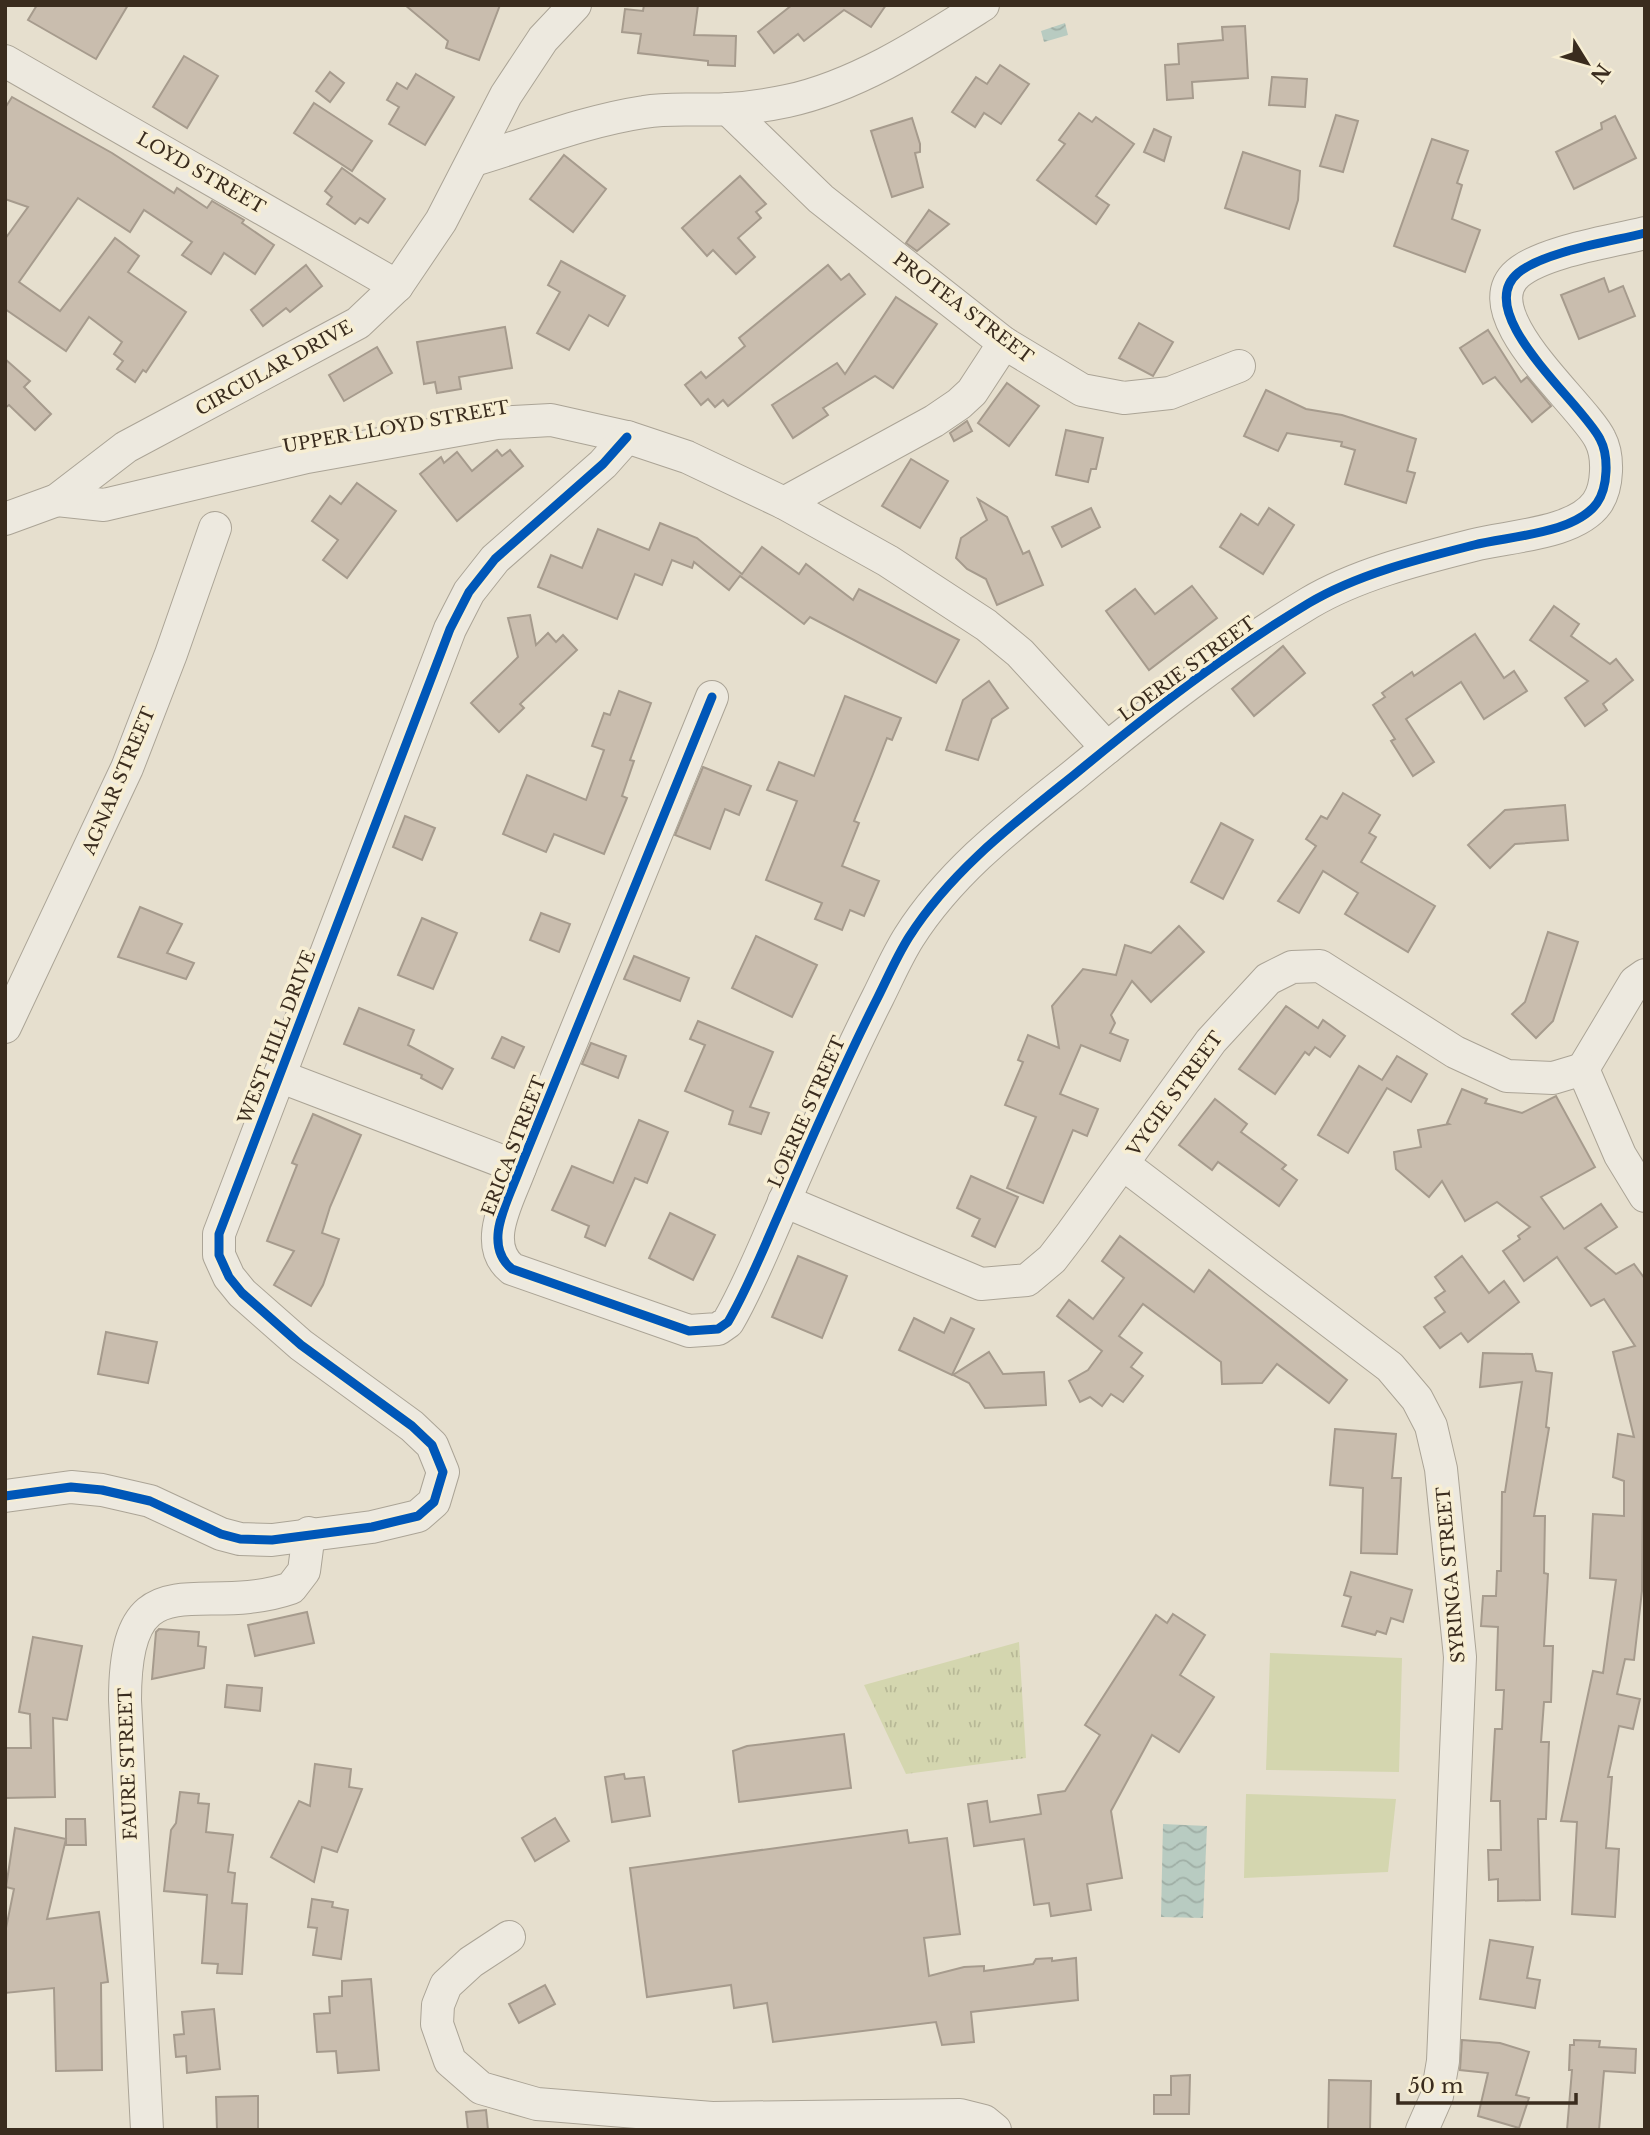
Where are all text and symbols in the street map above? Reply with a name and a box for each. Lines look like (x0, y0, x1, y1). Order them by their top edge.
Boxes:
north arrow (1552, 28, 1622, 98)
text: N (1586, 59, 1615, 87)
street label: LOYD STREET (133, 127, 269, 219)
street label: PROTEA STREET (889, 248, 1038, 368)
street label: CIRCULAR DRIVE (192, 316, 356, 420)
street label: UPPER LLOYD STREET (281, 396, 511, 458)
street label: LOERIE STREET (1114, 612, 1260, 726)
street label: AGNAR STREET (77, 703, 160, 859)
street label: WEST HILL DRIVE (233, 947, 320, 1128)
street label: VYGIE STREET (1122, 1027, 1228, 1161)
street label: LOERIE STREET (764, 1032, 851, 1191)
street label: ERICA STREET (477, 1072, 551, 1219)
street label: SYRINGA STREET (1432, 1485, 1470, 1664)
street label: FAURE STREET (114, 1687, 142, 1841)
scale bar (1398, 2062, 1576, 2106)
text: 50 m (1408, 2073, 1464, 2099)

